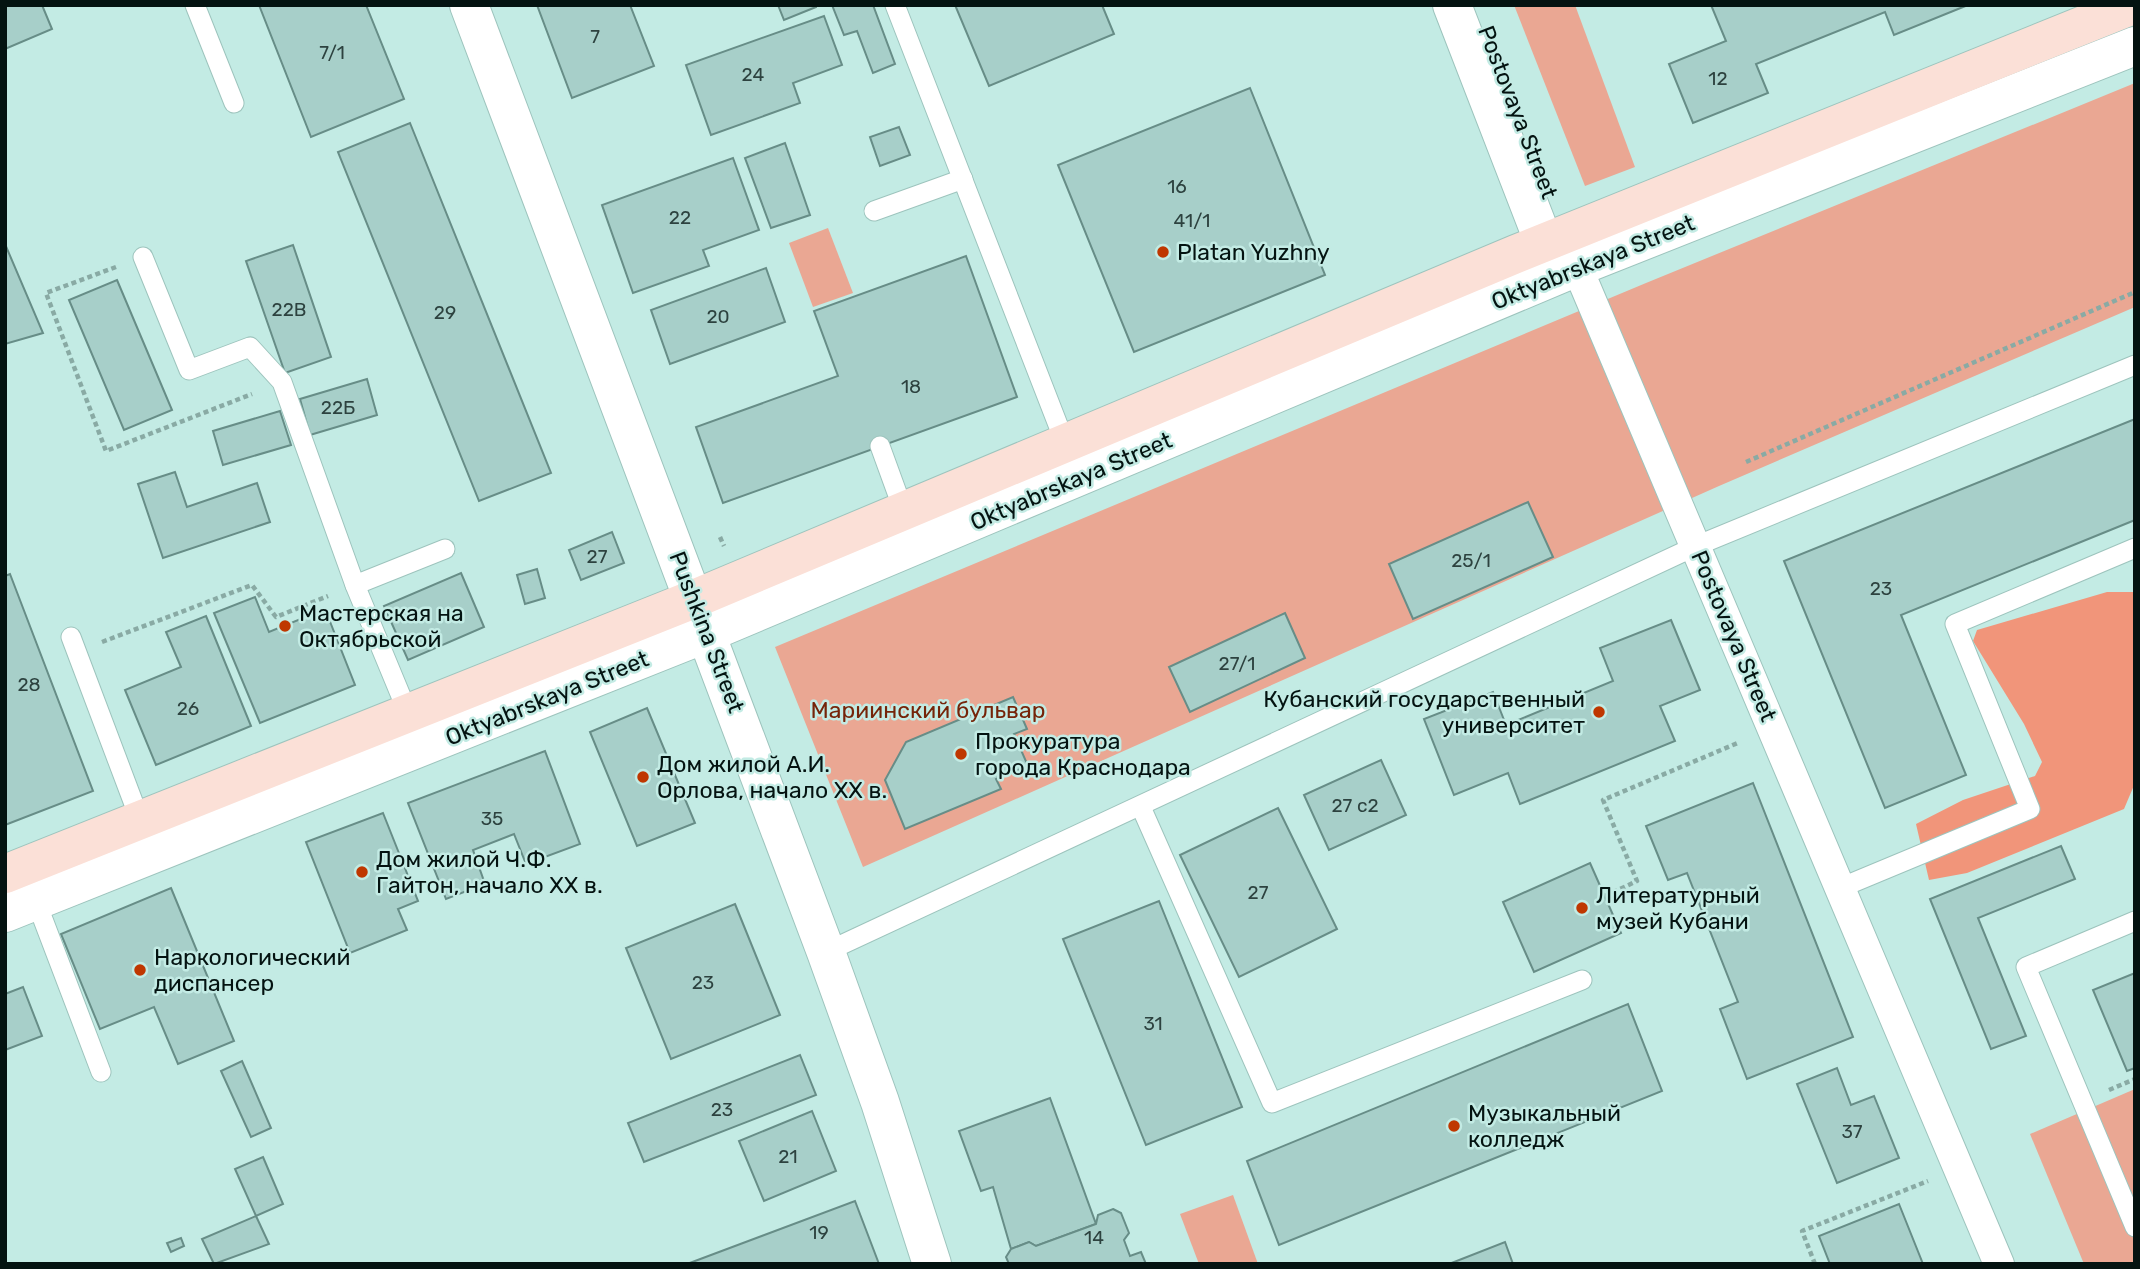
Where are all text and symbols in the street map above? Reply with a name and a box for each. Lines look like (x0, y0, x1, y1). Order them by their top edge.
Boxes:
street label: Postovaya Street (1472, 22, 1564, 202)
house number: 7 (590, 25, 600, 48)
house number: 7/1 (319, 41, 345, 64)
house number: 24 (742, 63, 765, 86)
house number: 12 (1708, 67, 1728, 90)
house number: 16 (1167, 175, 1187, 198)
house number: 22 (669, 206, 691, 229)
street label: Oktyabrskaya Street (1487, 208, 1699, 316)
house number: 41/1 (1174, 209, 1210, 232)
place label: Platan Yuzhny (1177, 238, 1330, 266)
marker: Platan Yuzhny (1155, 244, 1171, 260)
house number: 22В (272, 298, 307, 321)
house number: 29 (434, 301, 456, 324)
house number: 20 (706, 305, 730, 328)
house number: 18 (901, 375, 921, 398)
house number: 22Б (321, 396, 355, 419)
street label: Oktyabrskaya Street (966, 426, 1176, 536)
house number: 27 (587, 545, 608, 568)
street label: Postovaya Street (1685, 546, 1783, 726)
street label: Pushkina Street (663, 547, 751, 717)
house number: 25/1 (1451, 549, 1491, 572)
house number: 23 (1870, 577, 1892, 600)
place label: Мастерская на Октябрьской (299, 599, 464, 653)
marker: Мастерская на Октябрьской (277, 618, 293, 634)
street label: Oktyabrskaya Street (441, 644, 653, 752)
house number: 27/1 (1219, 652, 1255, 675)
house number: 28 (17, 673, 41, 696)
place label: Кубанский государственный университет (1263, 685, 1585, 739)
park label: Мариинский бульвар (811, 696, 1045, 724)
house number: 26 (177, 697, 199, 720)
marker: Кубанский государственный университет (1591, 704, 1607, 720)
place label: Прокуратура города Краснодара (975, 727, 1191, 781)
marker: Прокуратура города Краснодара (953, 746, 969, 762)
place label: Дом жилой А.И. Орлова, начало XX в. (657, 750, 887, 804)
marker: Дом жилой А.И. Орлова, начало XX в. (635, 769, 651, 785)
house number: 27 с2 (1331, 794, 1379, 817)
house number: 35 (481, 807, 503, 830)
place label: Дом жилой Ч.Ф. Гайтон, начало XX в. (376, 845, 603, 899)
marker: Дом жилой Ч.Ф. Гайтон, начало XX в. (354, 864, 370, 880)
house number: 27 (1248, 881, 1269, 904)
place label: Литературный музей Кубани (1596, 881, 1760, 935)
marker: Литературный музей Кубани (1574, 900, 1590, 916)
place label: Наркологический диспансер (154, 943, 351, 997)
marker: Наркологический диспансер (132, 962, 148, 978)
house number: 23 (692, 971, 714, 994)
house number: 31 (1143, 1012, 1163, 1035)
house number: 23 (711, 1098, 733, 1121)
place label: Музыкальный колледж (1468, 1099, 1621, 1153)
marker: Музыкальный колледж (1446, 1118, 1462, 1134)
house number: 37 (1841, 1120, 1863, 1143)
house number: 21 (778, 1145, 798, 1168)
house number: 19 (809, 1221, 829, 1244)
house number: 14 (1084, 1226, 1104, 1249)

